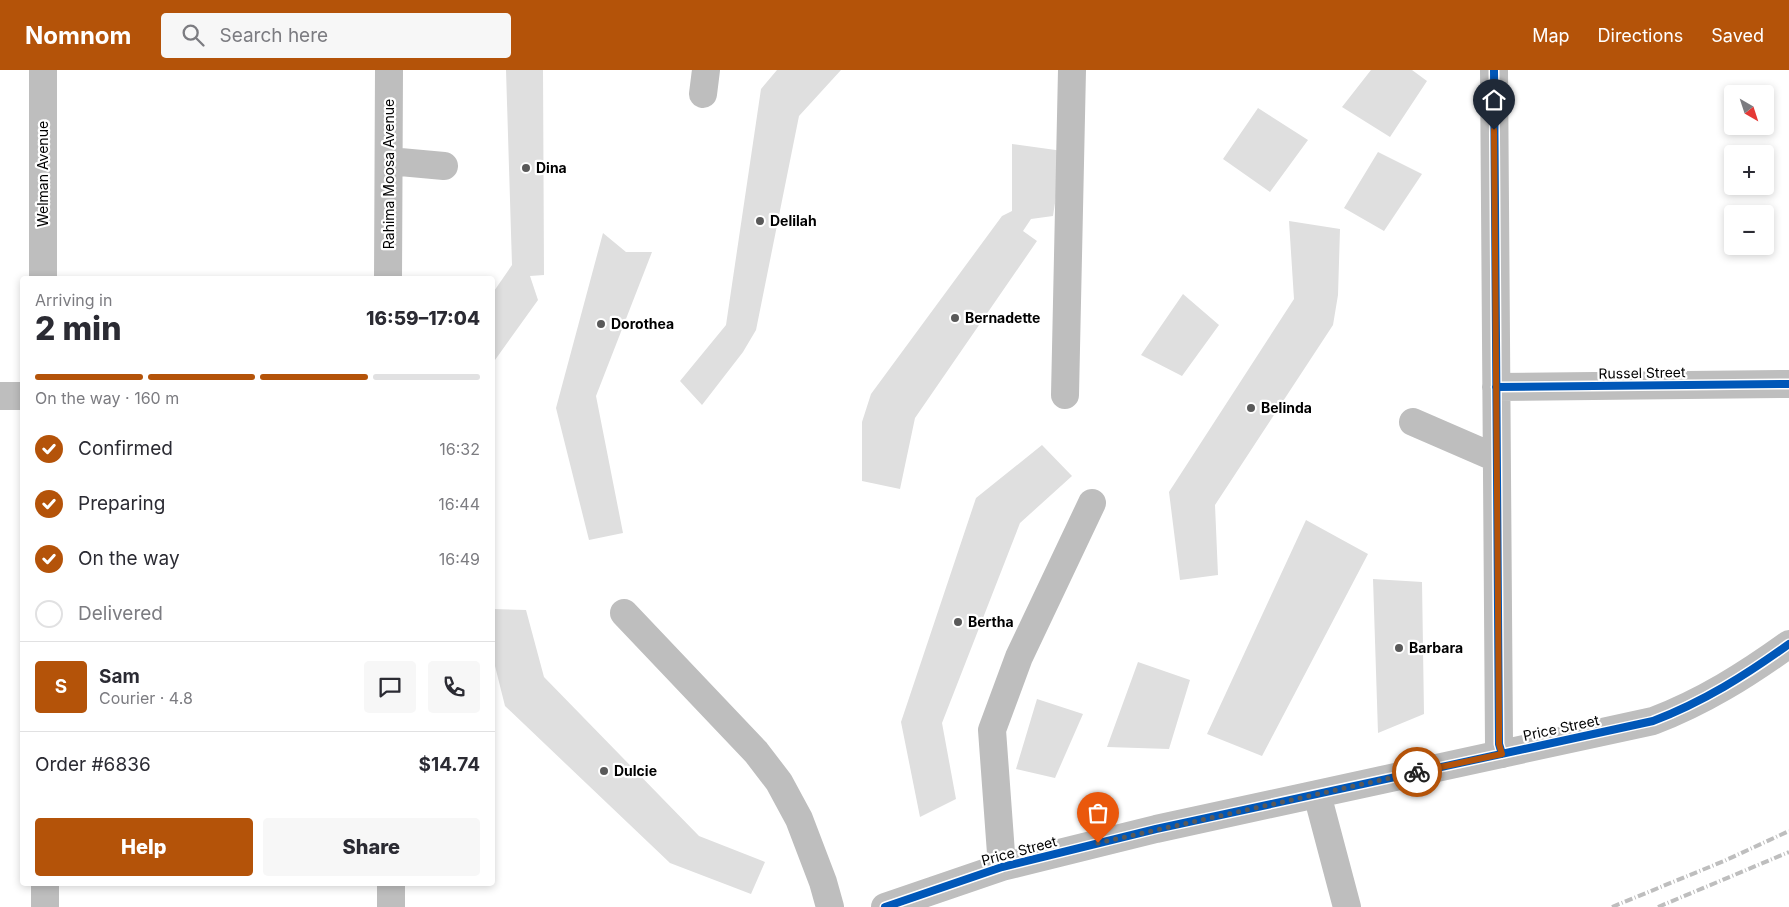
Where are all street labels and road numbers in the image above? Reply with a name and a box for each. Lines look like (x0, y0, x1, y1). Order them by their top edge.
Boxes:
street label: Rahima Moosa Avenue (380, 99, 397, 249)
street label: Welman Avenue (34, 121, 51, 227)
street label: Russel Street (1598, 363, 1686, 382)
street label: Price Street (1521, 711, 1601, 744)
street label: Price Street (979, 832, 1059, 869)

